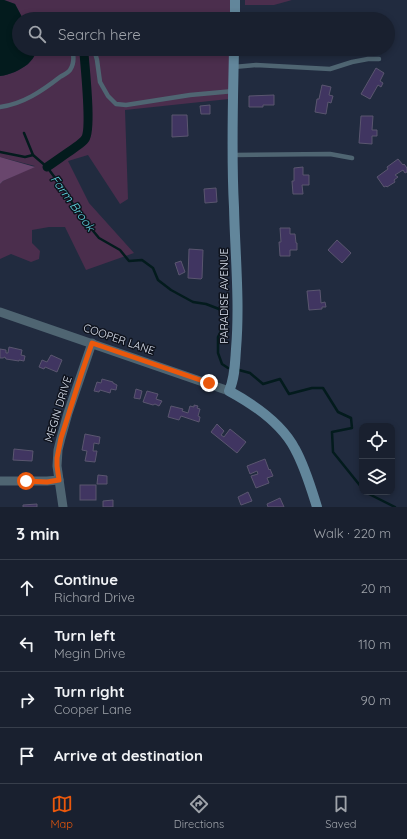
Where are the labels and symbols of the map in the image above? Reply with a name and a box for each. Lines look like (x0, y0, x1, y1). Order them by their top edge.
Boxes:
water label: Farm Brook (48, 172, 99, 235)
street label: PARADISE AVENUE (217, 248, 231, 344)
street label: COOPER LANE (82, 320, 156, 358)
street label: MEGIN DRIVE (41, 374, 75, 444)
route end (200, 374, 218, 392)
route start (17, 472, 35, 490)

